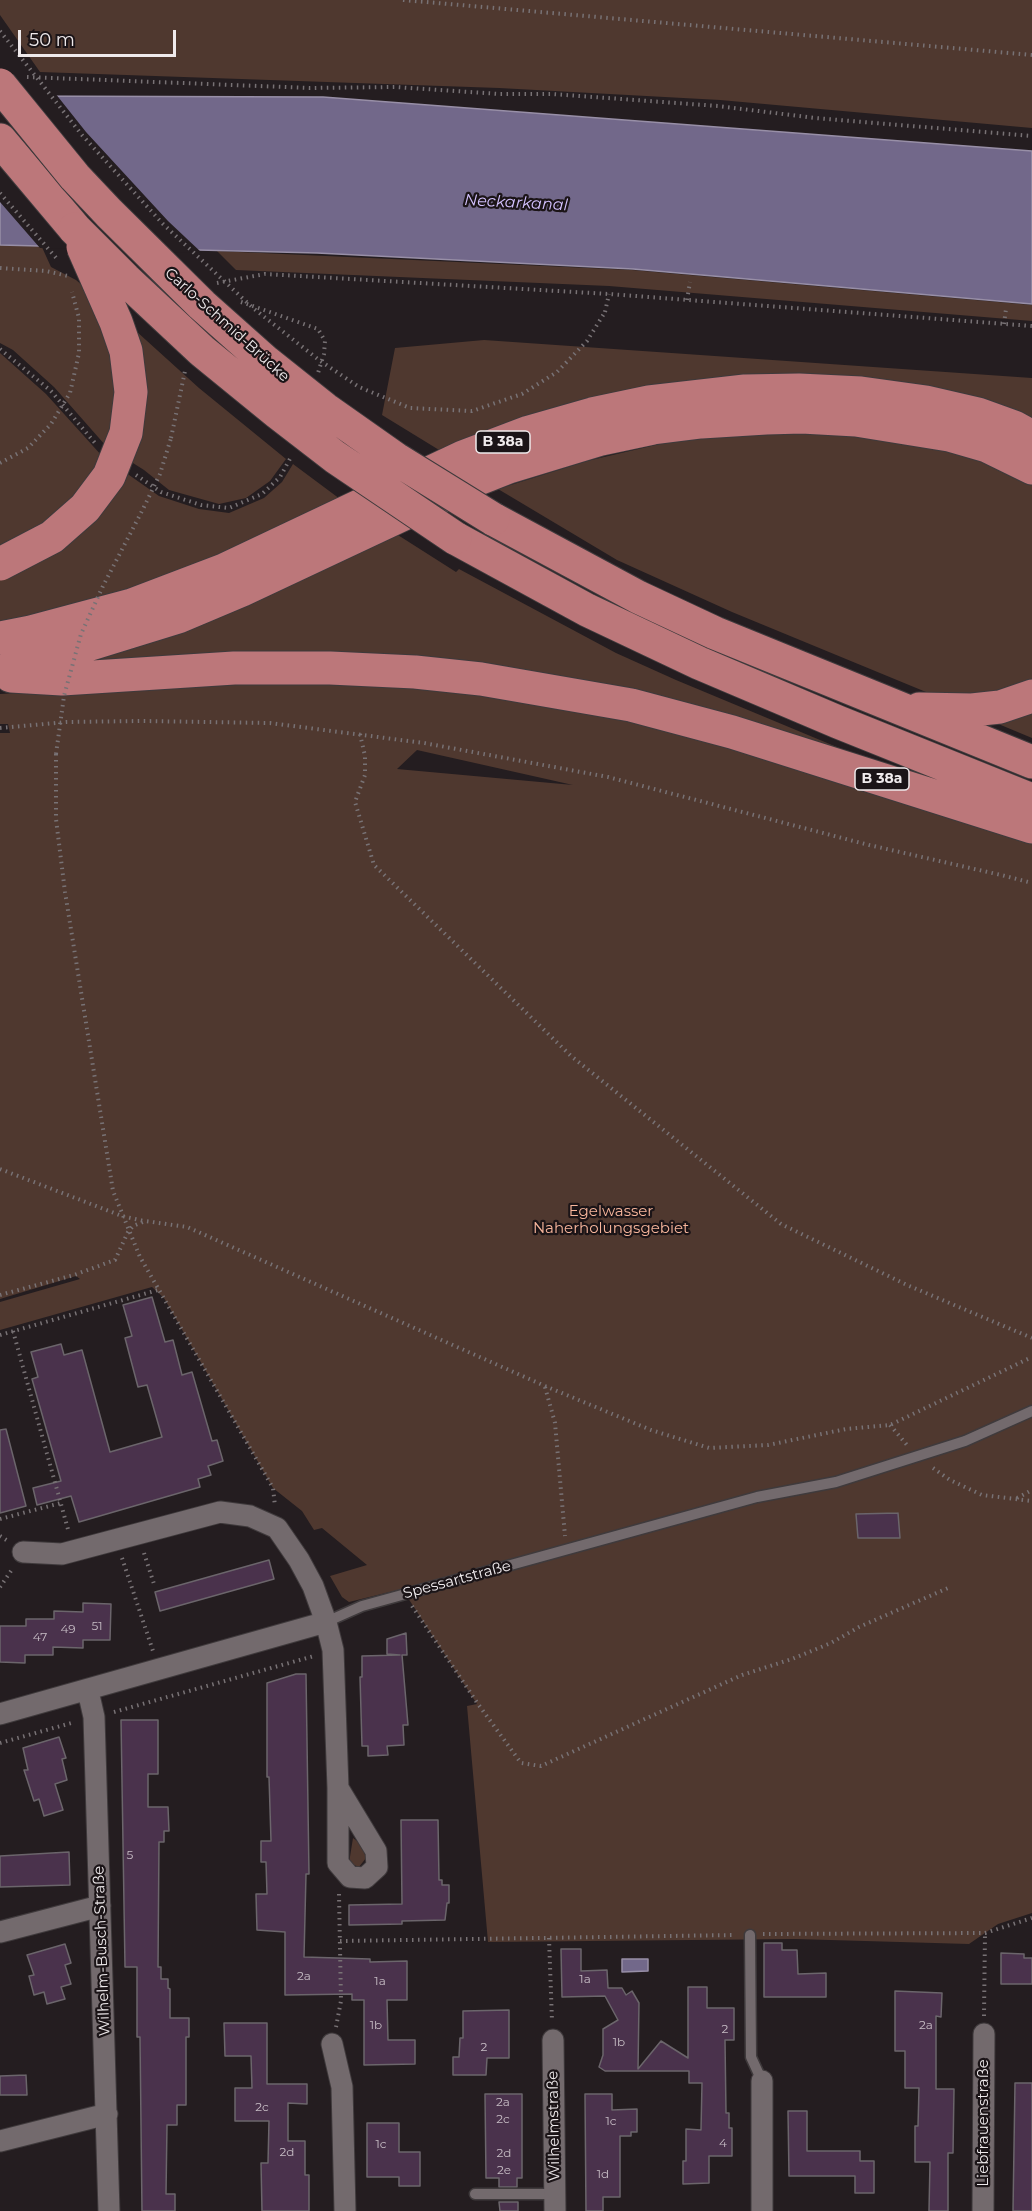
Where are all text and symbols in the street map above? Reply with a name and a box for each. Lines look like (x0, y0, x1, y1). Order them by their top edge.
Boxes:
scale bar (21, 18, 178, 56)
text: 50 m (29, 29, 75, 51)
water label: Neckarkanal (464, 191, 568, 215)
street label: Carlo-Schmid-Brücke (161, 264, 293, 386)
road number: B 38a (476, 431, 530, 453)
road number: B 38a (855, 768, 909, 790)
park label: Egelwasser Naherholungsgebiet (533, 1203, 689, 1238)
street label: Spessartstraße (401, 1557, 513, 1603)
house number: 51 (91, 1619, 103, 1633)
house number: 49 (60, 1622, 76, 1636)
house number: 47 (33, 1630, 47, 1644)
house number: 5 (127, 1848, 133, 1862)
street label: Wilhelm-Busch-Straße (90, 1865, 114, 2037)
house number: 2a (297, 1969, 311, 1983)
house number: 1a (579, 1972, 591, 1986)
house number: 1a (374, 1974, 386, 1988)
house number: 1b (370, 2018, 382, 2032)
house number: 2a (919, 2018, 933, 2032)
house number: 2 (722, 2022, 728, 2036)
house number: 1b (613, 2035, 625, 2049)
house number: 2 (481, 2040, 487, 2054)
street label: Liebfrauenstraße (975, 2059, 993, 2187)
street label: Wilhelmstraße (544, 2071, 564, 2181)
house number: 2a (496, 2095, 510, 2109)
house number: 2c (255, 2100, 269, 2114)
house number: 2c (496, 2112, 510, 2126)
house number: 1c (605, 2114, 617, 2128)
house number: 4 (719, 2136, 727, 2150)
house number: 1c (375, 2137, 387, 2151)
house number: 2d (280, 2145, 294, 2159)
house number: 2d (497, 2146, 511, 2160)
house number: 2e (497, 2163, 511, 2177)
house number: 1d (597, 2167, 609, 2181)

